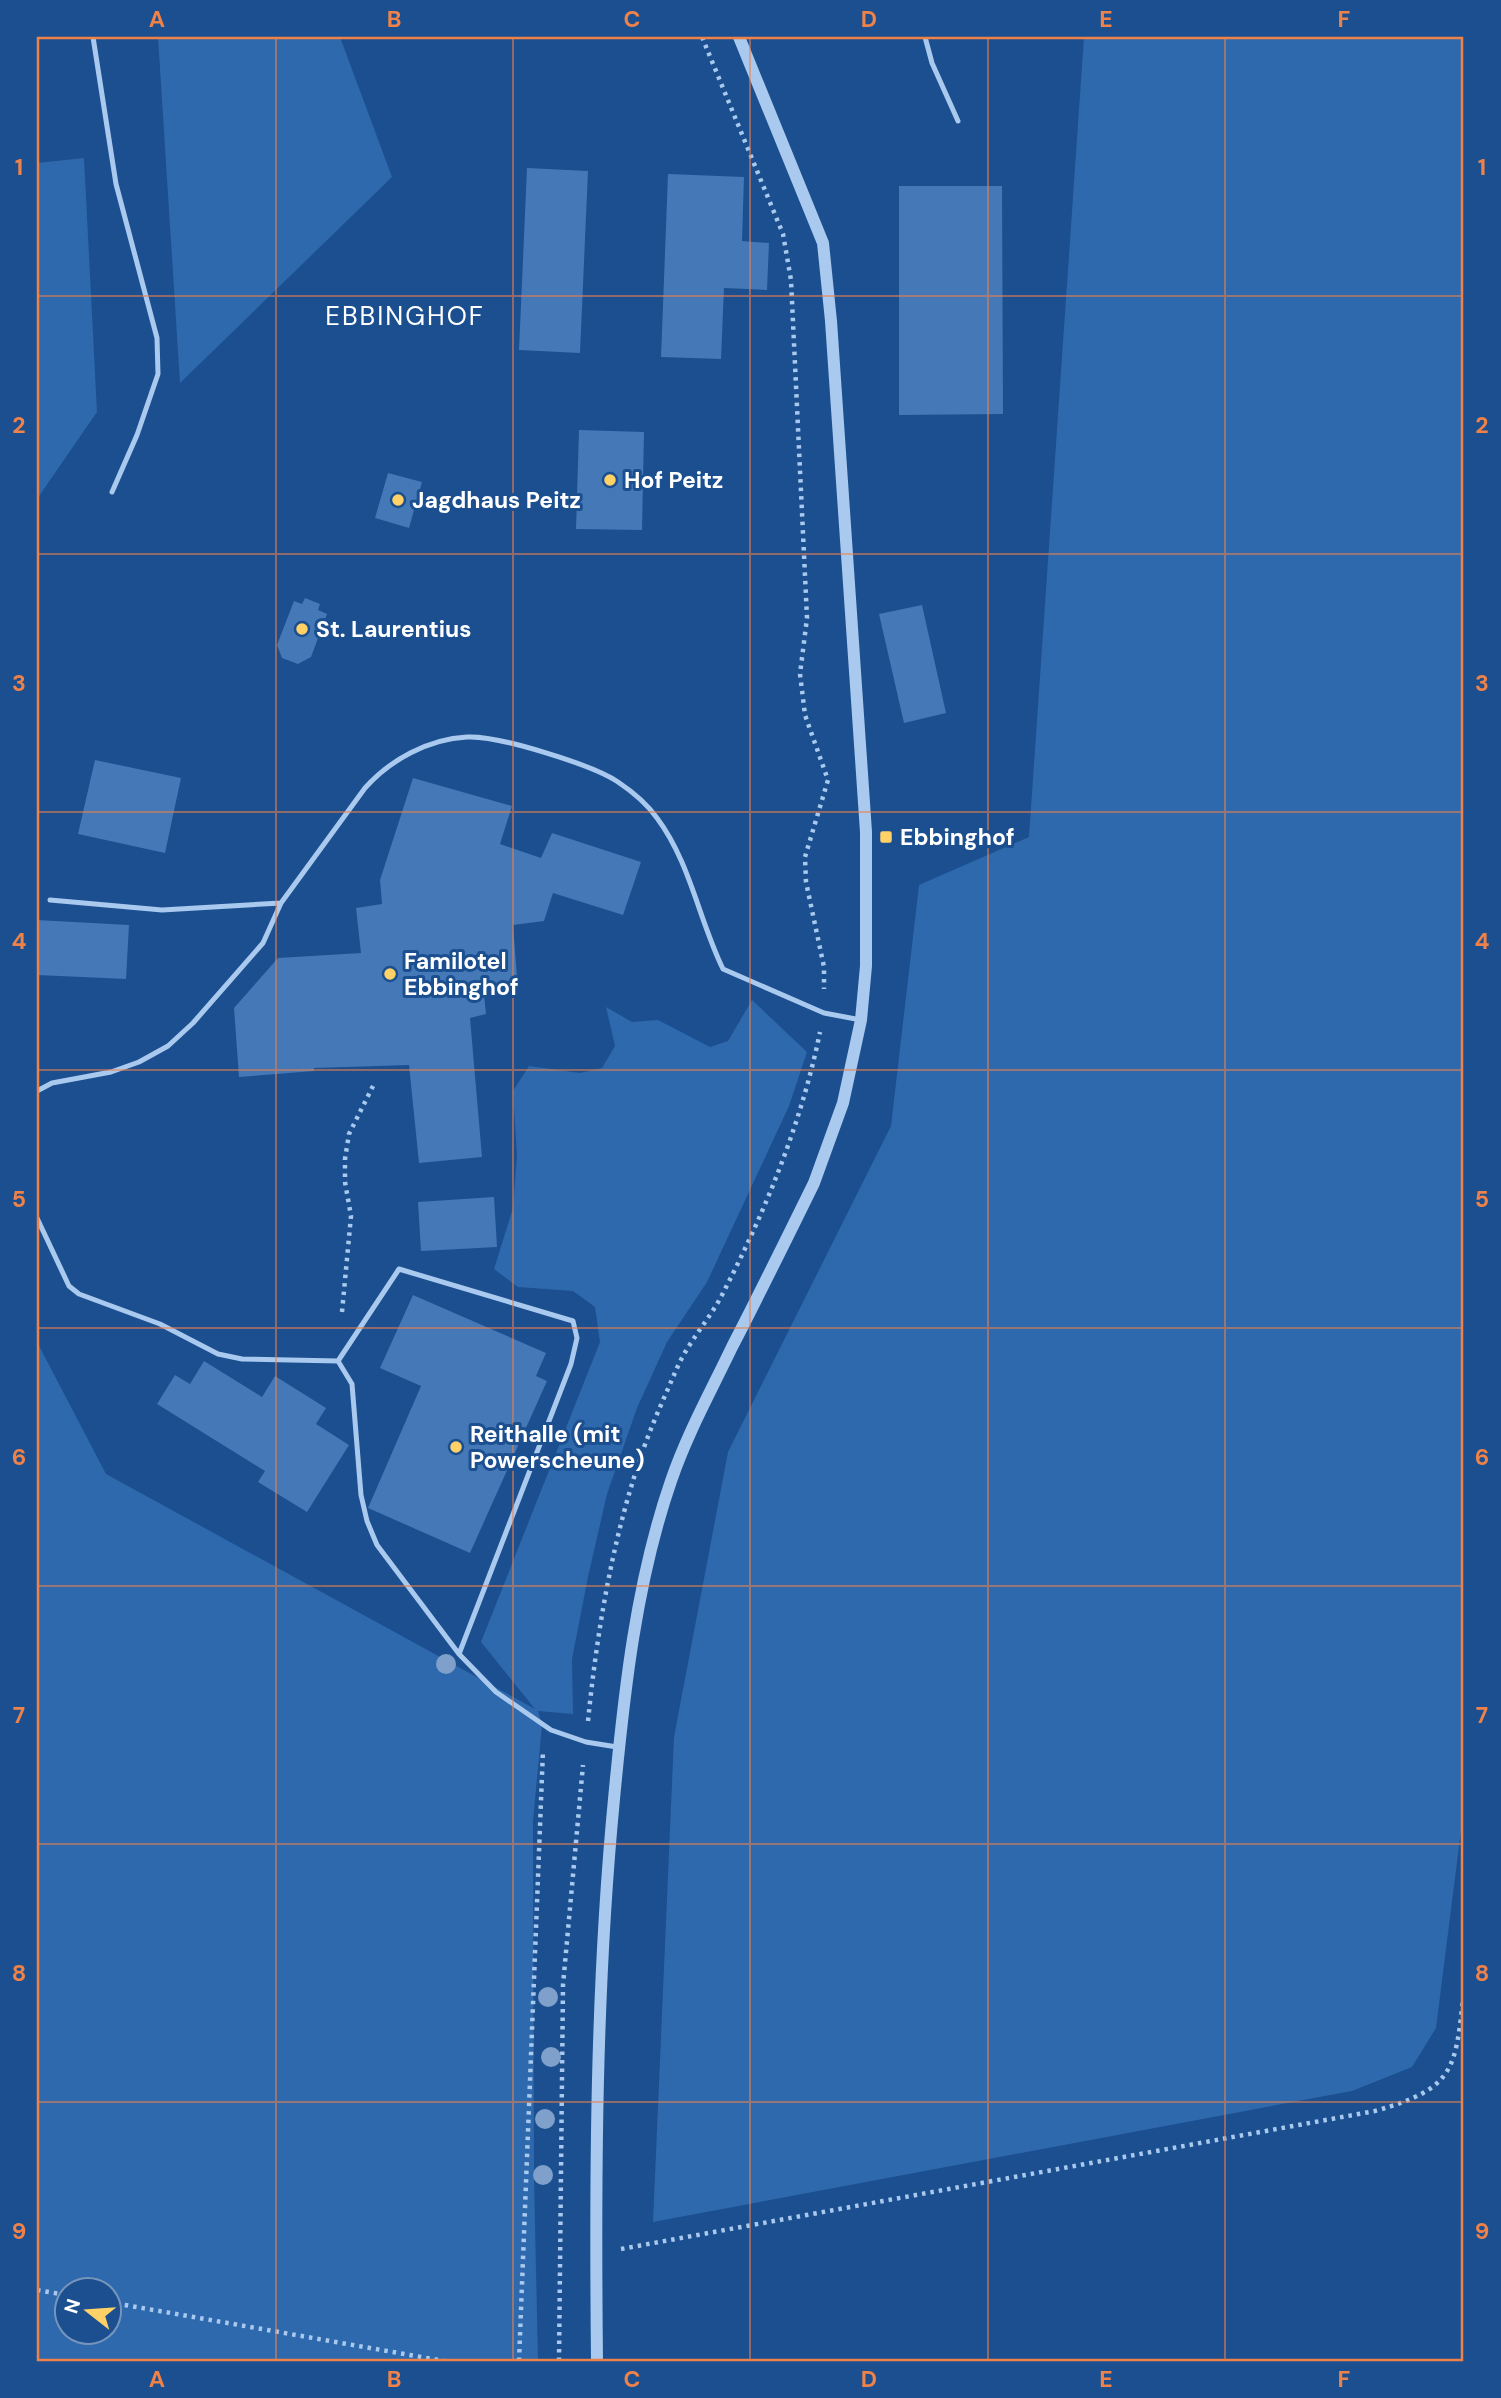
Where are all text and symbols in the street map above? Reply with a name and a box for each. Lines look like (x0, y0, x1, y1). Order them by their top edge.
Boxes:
text: A (149, 4, 165, 34)
text: B (387, 4, 401, 34)
text: C (624, 4, 640, 34)
text: D (861, 4, 877, 34)
text: E (1099, 4, 1113, 34)
text: F (1338, 4, 1351, 34)
text: 1 (15, 152, 23, 182)
text: 1 (1478, 152, 1486, 182)
district label: EBBINGHOF (325, 299, 485, 333)
text: 2 (12, 410, 26, 440)
text: 2 (1475, 410, 1489, 440)
place label: Hof Peitz (624, 465, 723, 495)
marker: Hof Peitz (602, 472, 618, 488)
place label: Jagdhaus Peitz (412, 485, 581, 515)
marker: Jagdhaus Peitz (390, 492, 406, 508)
place label: St. Laurentius (316, 614, 471, 644)
marker: St. Laurentius (294, 621, 310, 637)
text: 3 (12, 668, 26, 698)
text: 3 (1475, 668, 1489, 698)
place label: Ebbinghof (900, 822, 1015, 852)
marker: Ebbinghof (878, 829, 894, 845)
text: 4 (12, 926, 27, 956)
text: 4 (1475, 926, 1490, 956)
place label: Familotel Ebbinghof (404, 946, 519, 1002)
marker: Familotel Ebbinghof (382, 966, 398, 982)
text: 5 (12, 1184, 26, 1214)
text: 5 (1475, 1184, 1489, 1214)
place label: Reithalle (mit Powerscheune) (470, 1419, 645, 1475)
marker: Reithalle (mit Powerscheune) (448, 1439, 464, 1455)
text: 6 (12, 1442, 26, 1472)
text: 6 (1475, 1442, 1489, 1472)
text: 7 (13, 1700, 25, 1730)
text: 7 (1476, 1700, 1488, 1730)
text: 8 (12, 1958, 26, 1988)
text: 8 (1475, 1958, 1489, 1988)
text: 9 (12, 2216, 26, 2246)
text: 9 (1475, 2216, 1489, 2246)
north arrow (52, 2276, 122, 2346)
text: N (58, 2296, 86, 2316)
text: A (149, 2364, 165, 2394)
text: B (387, 2364, 401, 2394)
text: C (624, 2364, 640, 2394)
text: D (861, 2364, 877, 2394)
text: E (1099, 2364, 1113, 2394)
text: F (1338, 2364, 1351, 2394)

